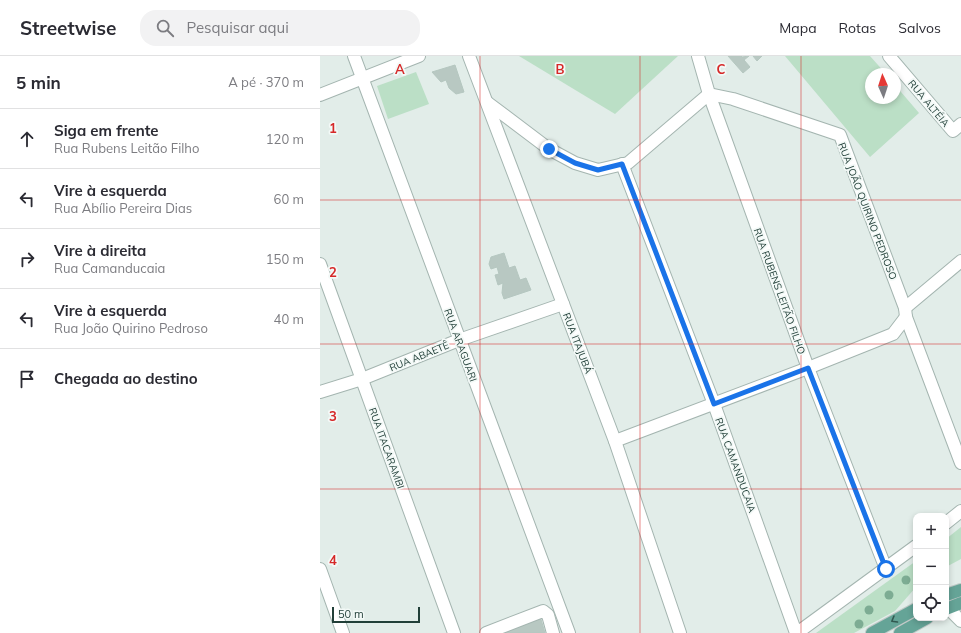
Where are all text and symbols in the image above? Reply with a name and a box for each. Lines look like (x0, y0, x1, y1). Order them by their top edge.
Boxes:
search box (140, 10, 420, 46)
text: Streetwise (20, 16, 116, 40)
icon: search (154, 17, 176, 39)
text: Pesquisar aqui (186, 18, 289, 37)
text: Mapa (779, 19, 817, 37)
text: Rotas (839, 19, 876, 37)
text: Salvos (898, 19, 941, 37)
text: A (395, 61, 405, 77)
text: B (556, 61, 565, 77)
text: C (717, 61, 726, 77)
north arrow (865, 68, 901, 104)
text: 5 min (16, 72, 61, 93)
text: A pé · 370 m (228, 74, 304, 90)
street label: RUA ALTÉIA (905, 77, 952, 130)
text: 1 (329, 120, 337, 136)
text: Siga em frente (54, 121, 159, 140)
icon: ahead (16, 128, 38, 150)
text: 120 m (266, 131, 304, 147)
text: Rua Rubens Leitão Filho (54, 140, 199, 156)
route end (540, 140, 558, 158)
street label: RUA JOÃO QUIRINO PEDROSO (835, 141, 900, 282)
text: Vire à esquerda (54, 181, 167, 200)
icon: left (16, 188, 38, 210)
text: 60 m (274, 191, 304, 207)
text: Rua Abílio Pereira Dias (54, 200, 192, 216)
street label: RUA RUBENS LEITÃO FILHO (751, 226, 808, 356)
text: Vire à direita (54, 241, 146, 260)
icon: right (16, 248, 38, 270)
text: 150 m (266, 251, 304, 267)
text: Rua Camanducaia (54, 260, 165, 276)
text: 2 (329, 264, 337, 280)
text: Vire à esquerda (54, 301, 167, 320)
street label: RUA ARAGUARI (441, 307, 480, 384)
icon: left (16, 308, 38, 330)
text: 40 m (274, 311, 304, 327)
street label: RUA ITAJUBÁ (560, 311, 595, 376)
text: Rua João Quirino Pedroso (54, 320, 208, 336)
street label: RUA ABAETÊ (387, 339, 451, 374)
icon: arrive (16, 368, 38, 390)
text: Chegada ao destino (54, 369, 198, 388)
street label: RUA ITACARAMBI (366, 406, 407, 491)
text: 3 (329, 408, 337, 424)
street label: RUA CAMANDUCAIA (712, 416, 759, 515)
map controls (913, 513, 949, 621)
button: + (913, 513, 949, 549)
button: − (913, 549, 949, 585)
text: 4 (329, 552, 337, 568)
route start (877, 560, 895, 578)
button: locate (913, 585, 949, 621)
scale bar (332, 605, 420, 624)
text: 50 m (338, 607, 364, 621)
one-way arrow (891, 616, 898, 623)

